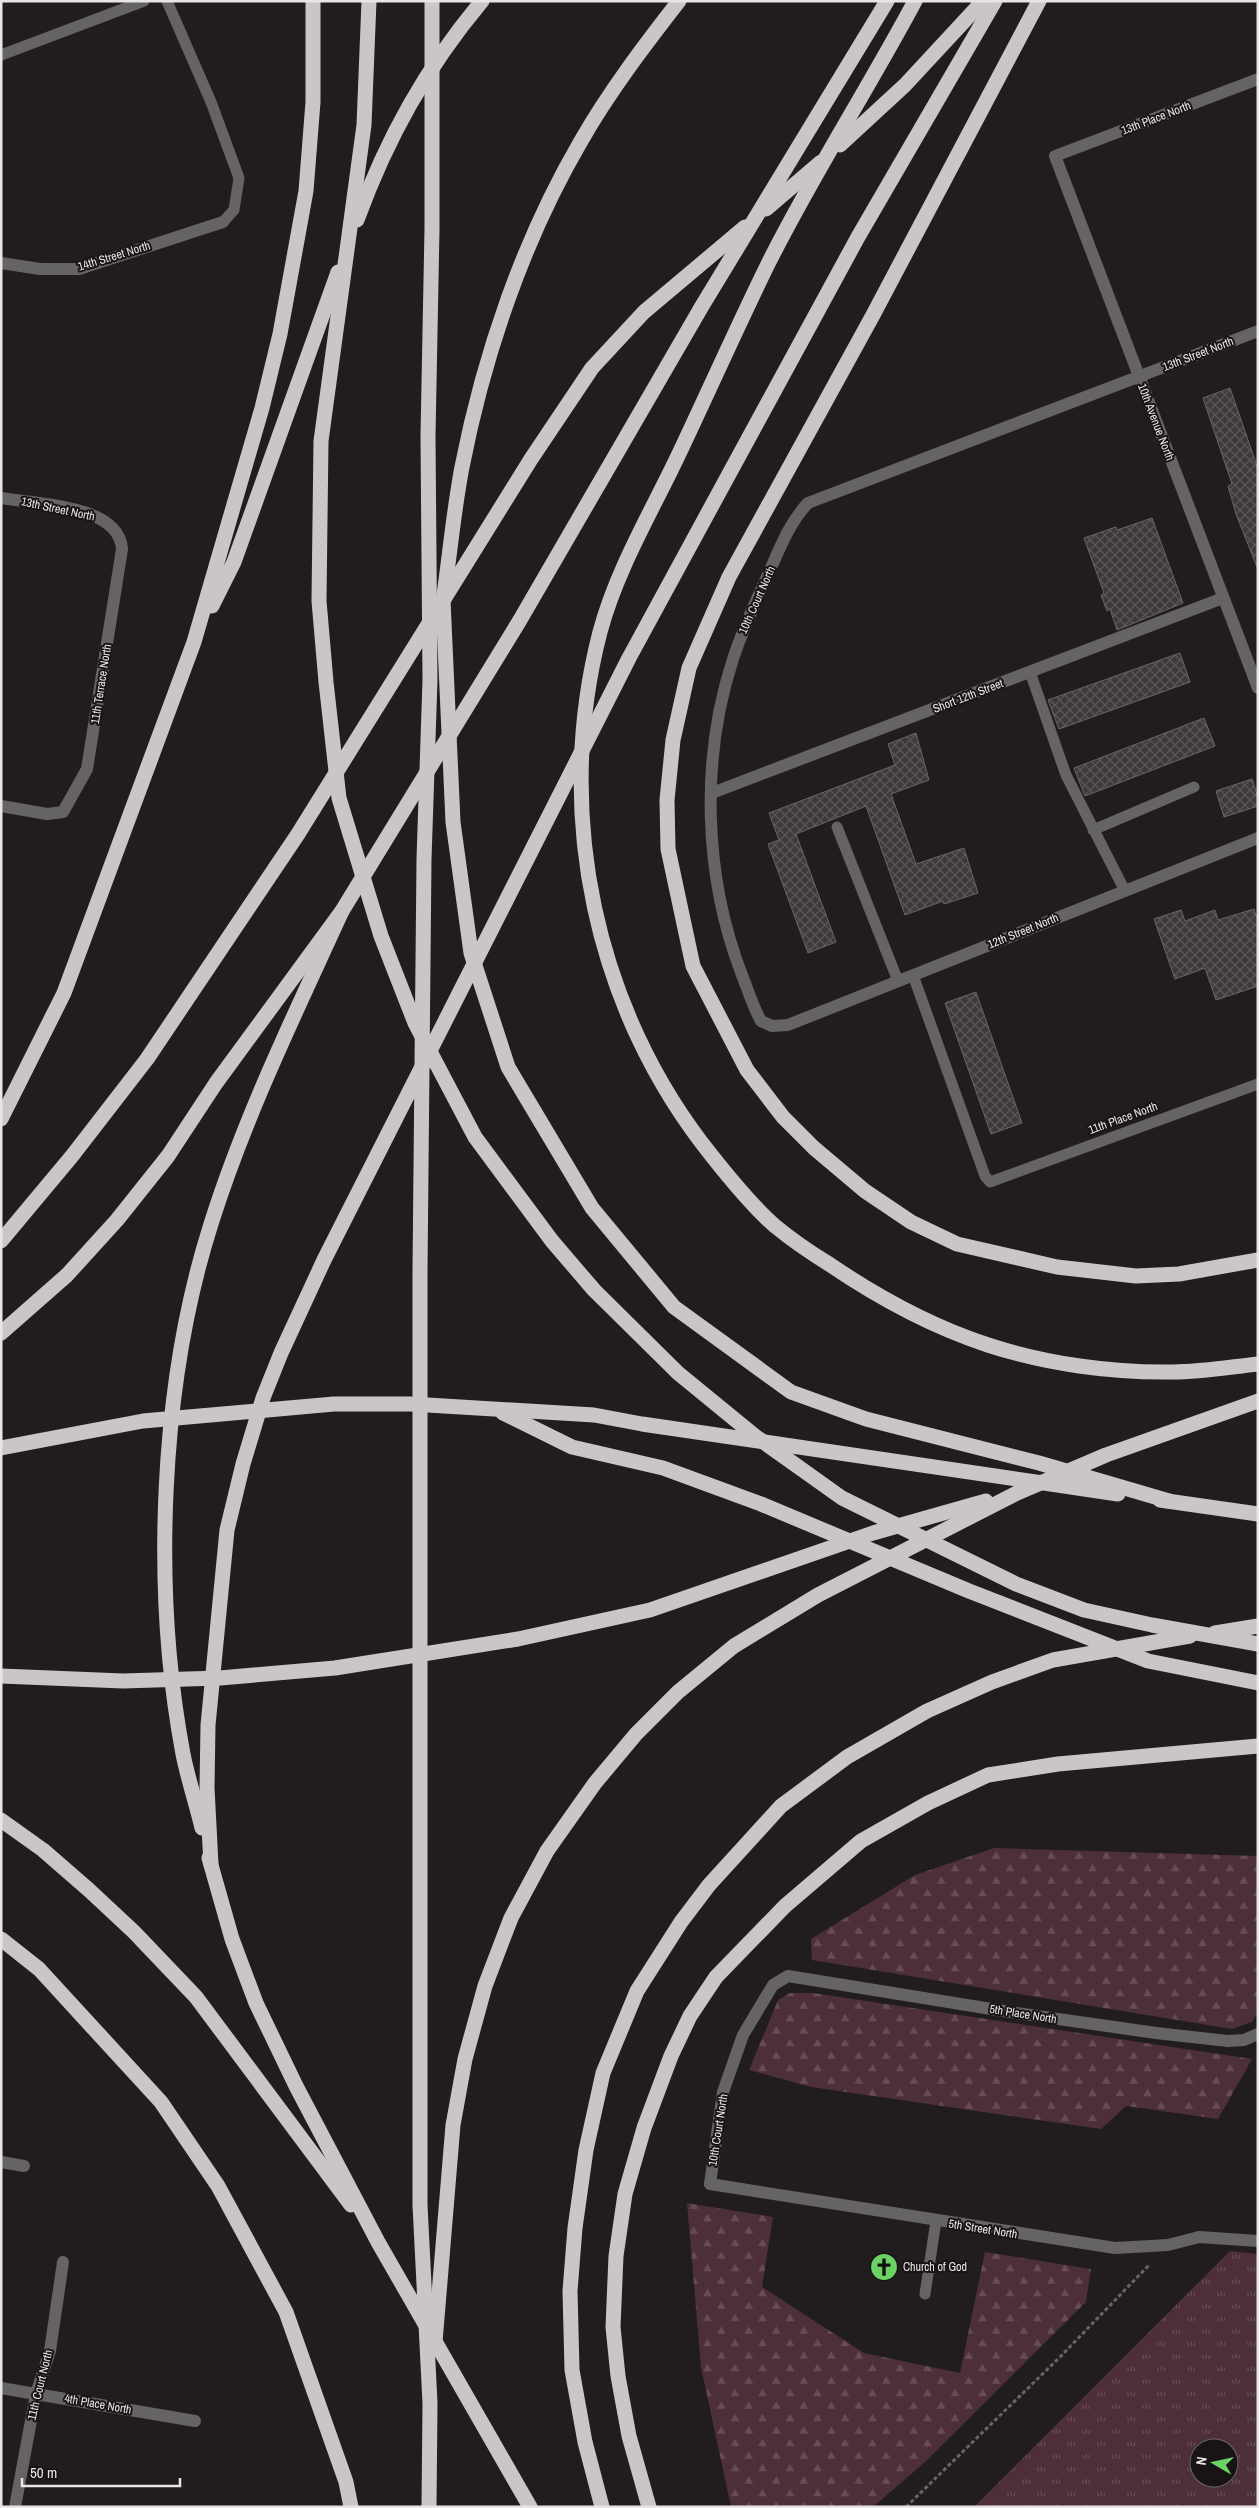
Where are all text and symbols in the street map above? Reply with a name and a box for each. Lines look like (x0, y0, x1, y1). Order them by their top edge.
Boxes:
street label: 13th Place North (1119, 97, 1193, 139)
street label: 14th Street North (76, 237, 152, 275)
street label: 13th Street North (1160, 333, 1236, 375)
street label: 10th Avenue North (1134, 381, 1178, 463)
street label: 13th Street North (20, 493, 96, 525)
street label: 10th Court North (735, 564, 779, 636)
street label: 11th Terrace North (87, 643, 115, 725)
street label: Short 12th Street (930, 675, 1006, 717)
street label: 12th Street North (985, 910, 1061, 952)
street label: 11th Place North (1086, 1098, 1160, 1138)
street label: 5th Place North (988, 2001, 1058, 2027)
street label: 10th Court North (704, 2093, 732, 2167)
street label: 5th Street North (947, 2216, 1019, 2242)
church icon: Church of God (869, 2252, 899, 2282)
place label: Church of God (903, 2259, 967, 2275)
street label: 11th Court North (24, 2348, 56, 2422)
street label: 4th Place North (63, 2390, 133, 2418)
north arrow (1189, 2438, 1239, 2488)
text: N (1192, 2455, 1211, 2466)
scale bar (22, 2456, 180, 2488)
text: 50 m (30, 2462, 57, 2483)

